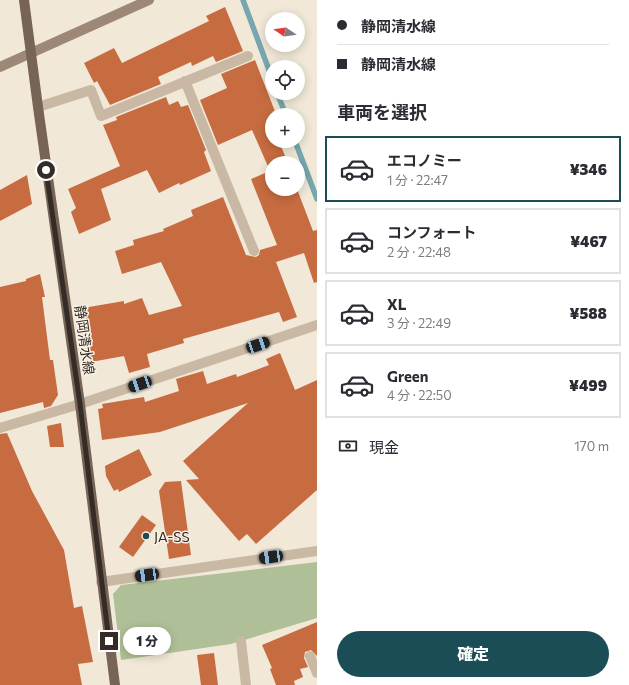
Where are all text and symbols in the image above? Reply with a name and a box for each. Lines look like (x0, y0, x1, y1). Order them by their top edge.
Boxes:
north arrow (265, 12, 305, 52)
map controls (265, 12, 305, 196)
text: 静岡清水線 (361, 17, 436, 35)
text: 静岡清水線 (361, 55, 436, 73)
button: locate (265, 60, 305, 100)
text: 車両を選択 (337, 101, 427, 123)
button: + (265, 108, 305, 148)
icon: car (339, 151, 375, 187)
text: エコノミー (387, 151, 462, 169)
button: − (265, 156, 305, 196)
text: ¥346 (570, 160, 607, 178)
route start (37, 161, 55, 179)
text: 1 分 · 22:47 (387, 172, 448, 188)
icon: car (339, 223, 375, 259)
text: コンフォート (387, 223, 477, 241)
text: ¥467 (570, 232, 607, 250)
text: 2 分 · 22:48 (387, 244, 451, 260)
icon: car (339, 295, 375, 331)
text: XL (387, 295, 406, 313)
street label: 静岡清水線 (72, 304, 98, 376)
text: ¥588 (569, 304, 607, 322)
text: 3 分 · 22:49 (387, 315, 451, 331)
car (245, 335, 271, 355)
icon: car (339, 367, 375, 403)
text: Green (387, 367, 428, 385)
car (127, 374, 153, 394)
text: ¥499 (569, 376, 607, 394)
text: 4 分 · 22:50 (387, 387, 452, 403)
icon: cash (337, 435, 359, 457)
text: 現金 (369, 438, 399, 456)
text: 170 m (574, 438, 609, 454)
place label: JA-SS (154, 528, 190, 545)
marker: JA-SS (141, 531, 151, 541)
car (258, 549, 284, 565)
car (134, 567, 160, 583)
callout: 1 分 (123, 627, 171, 655)
button: 確定 (337, 631, 609, 677)
route end (100, 632, 118, 650)
text: 1 分 (136, 633, 158, 649)

